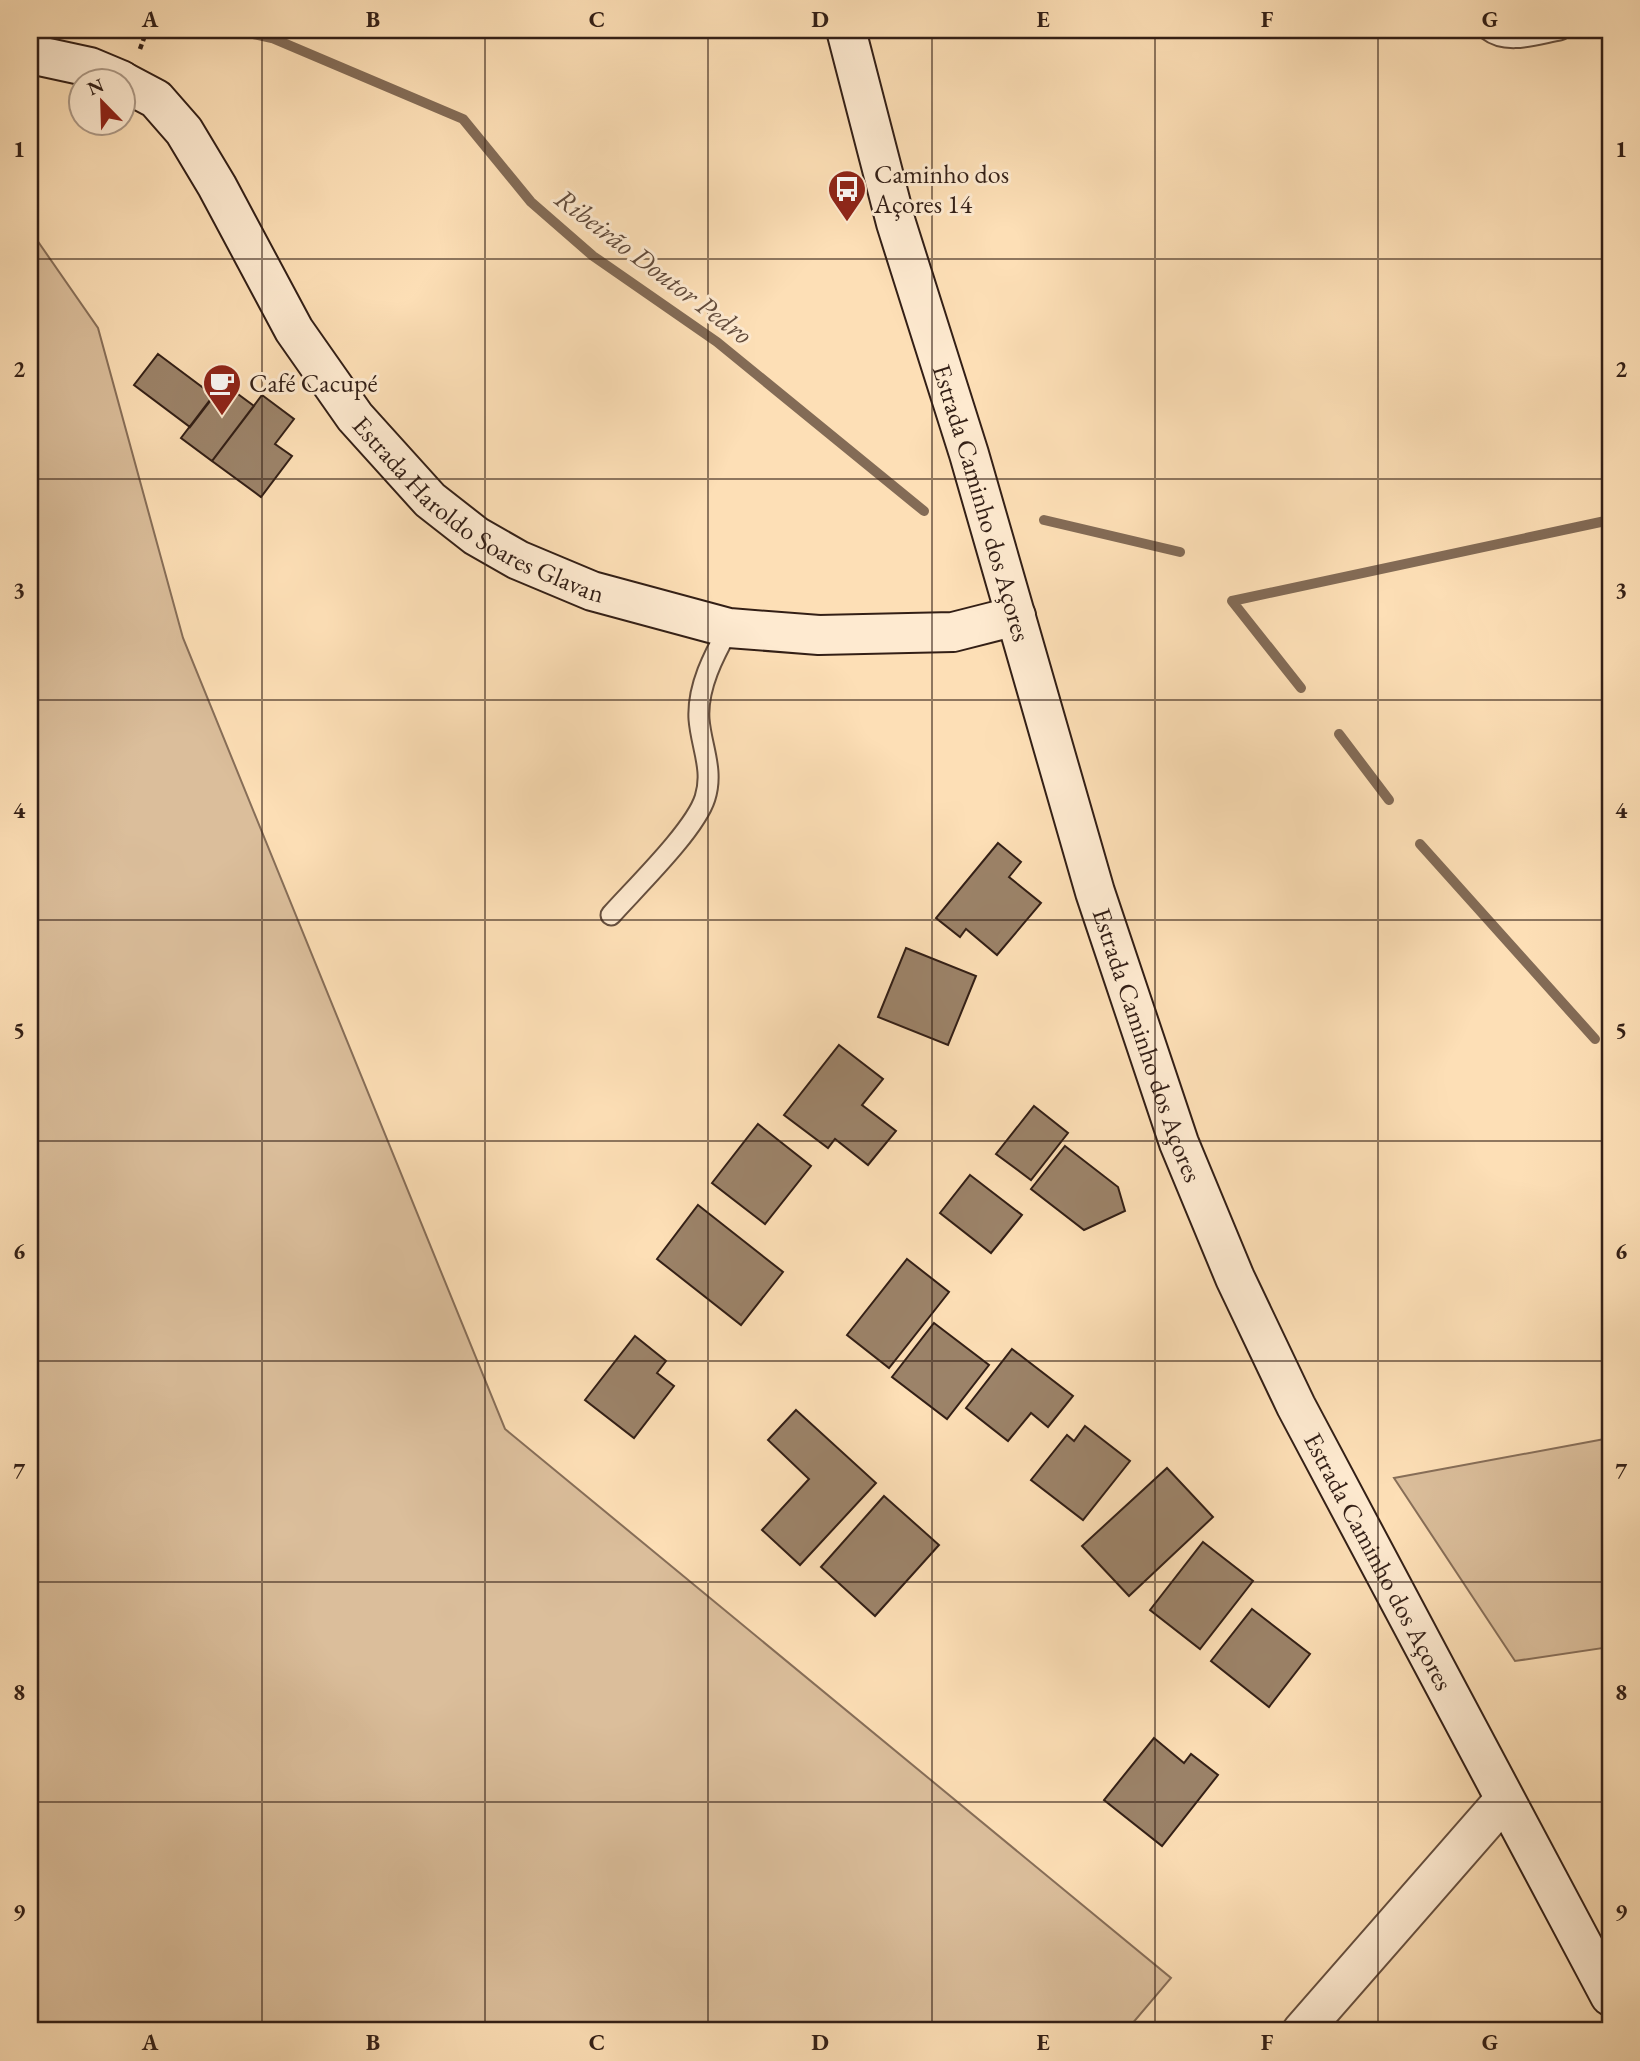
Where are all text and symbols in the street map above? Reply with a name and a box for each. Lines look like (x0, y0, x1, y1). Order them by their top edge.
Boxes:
text: A (141, 4, 159, 34)
text: B (366, 4, 380, 34)
text: C (589, 4, 605, 34)
text: D (811, 4, 829, 34)
text: E (1036, 4, 1050, 34)
text: F (1261, 4, 1274, 34)
text: G (1482, 4, 1498, 34)
north arrow (66, 66, 136, 136)
text: N (84, 72, 108, 101)
text: 1 (13, 134, 25, 164)
text: 1 (1615, 134, 1627, 164)
place label: Caminho dos Açores 14 (873, 157, 1009, 221)
bus stop icon: Caminho dos Açores 14 (826, 168, 868, 223)
water label: Ribeirão Doutor Pedro (548, 180, 760, 352)
text: 2 (13, 354, 25, 384)
text: 2 (1615, 354, 1627, 384)
street label: Estrada Caminho dos Açores (925, 360, 1039, 645)
cafe icon: Café Cacupé (201, 362, 243, 417)
place label: Café Cacupé (249, 366, 378, 400)
street label: Estrada Haroldo Soares Glavan (345, 409, 608, 611)
text: 3 (13, 575, 25, 605)
text: 3 (1615, 575, 1627, 605)
text: 4 (13, 795, 26, 825)
text: 4 (1615, 795, 1628, 825)
street label: Estrada Caminho dos Açores (1085, 904, 1210, 1187)
text: 5 (13, 1015, 25, 1045)
text: 5 (1615, 1015, 1627, 1045)
text: 6 (13, 1236, 25, 1266)
text: 6 (1615, 1236, 1627, 1266)
street label: Estrada Caminho dos Açores (1296, 1426, 1461, 1696)
text: 7 (13, 1456, 26, 1486)
text: 7 (1615, 1456, 1628, 1486)
text: 8 (13, 1677, 25, 1707)
text: 8 (1615, 1677, 1627, 1707)
text: 9 (13, 1897, 25, 1927)
text: 9 (1615, 1897, 1627, 1927)
text: A (141, 2027, 159, 2057)
text: B (366, 2027, 380, 2057)
text: C (589, 2027, 605, 2057)
text: D (811, 2027, 829, 2057)
text: E (1036, 2027, 1050, 2057)
text: F (1261, 2027, 1274, 2057)
text: G (1482, 2027, 1498, 2057)

